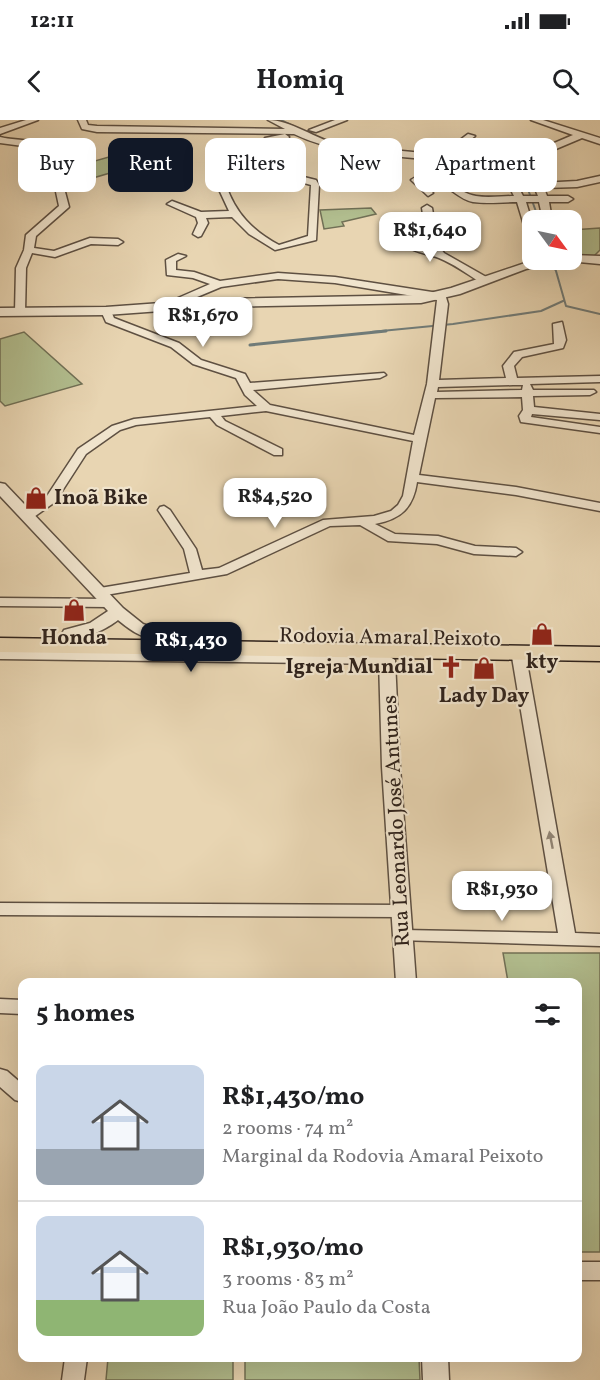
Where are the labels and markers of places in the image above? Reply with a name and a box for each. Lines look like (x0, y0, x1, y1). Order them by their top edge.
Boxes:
pin: R$1,640 (375, 212, 485, 263)
pin: R$1,670 (148, 297, 258, 348)
pin: R$4,520 (220, 478, 330, 529)
place label: Inoã Bike (54, 484, 148, 513)
shop icon: Inoã Bike (23, 485, 49, 511)
shop icon: Honda (61, 597, 87, 623)
shop icon: kty (529, 621, 555, 647)
pin: R$1,430 (136, 622, 246, 673)
place label: Honda (41, 624, 107, 653)
place label: kty (526, 648, 558, 677)
place label: Igreja Mundial (286, 653, 433, 682)
church icon: Igreja Mundial (438, 654, 464, 680)
shop icon: Lady Day (471, 655, 497, 681)
place label: Lady Day (439, 682, 530, 711)
pin: R$1,930 (447, 871, 557, 922)

